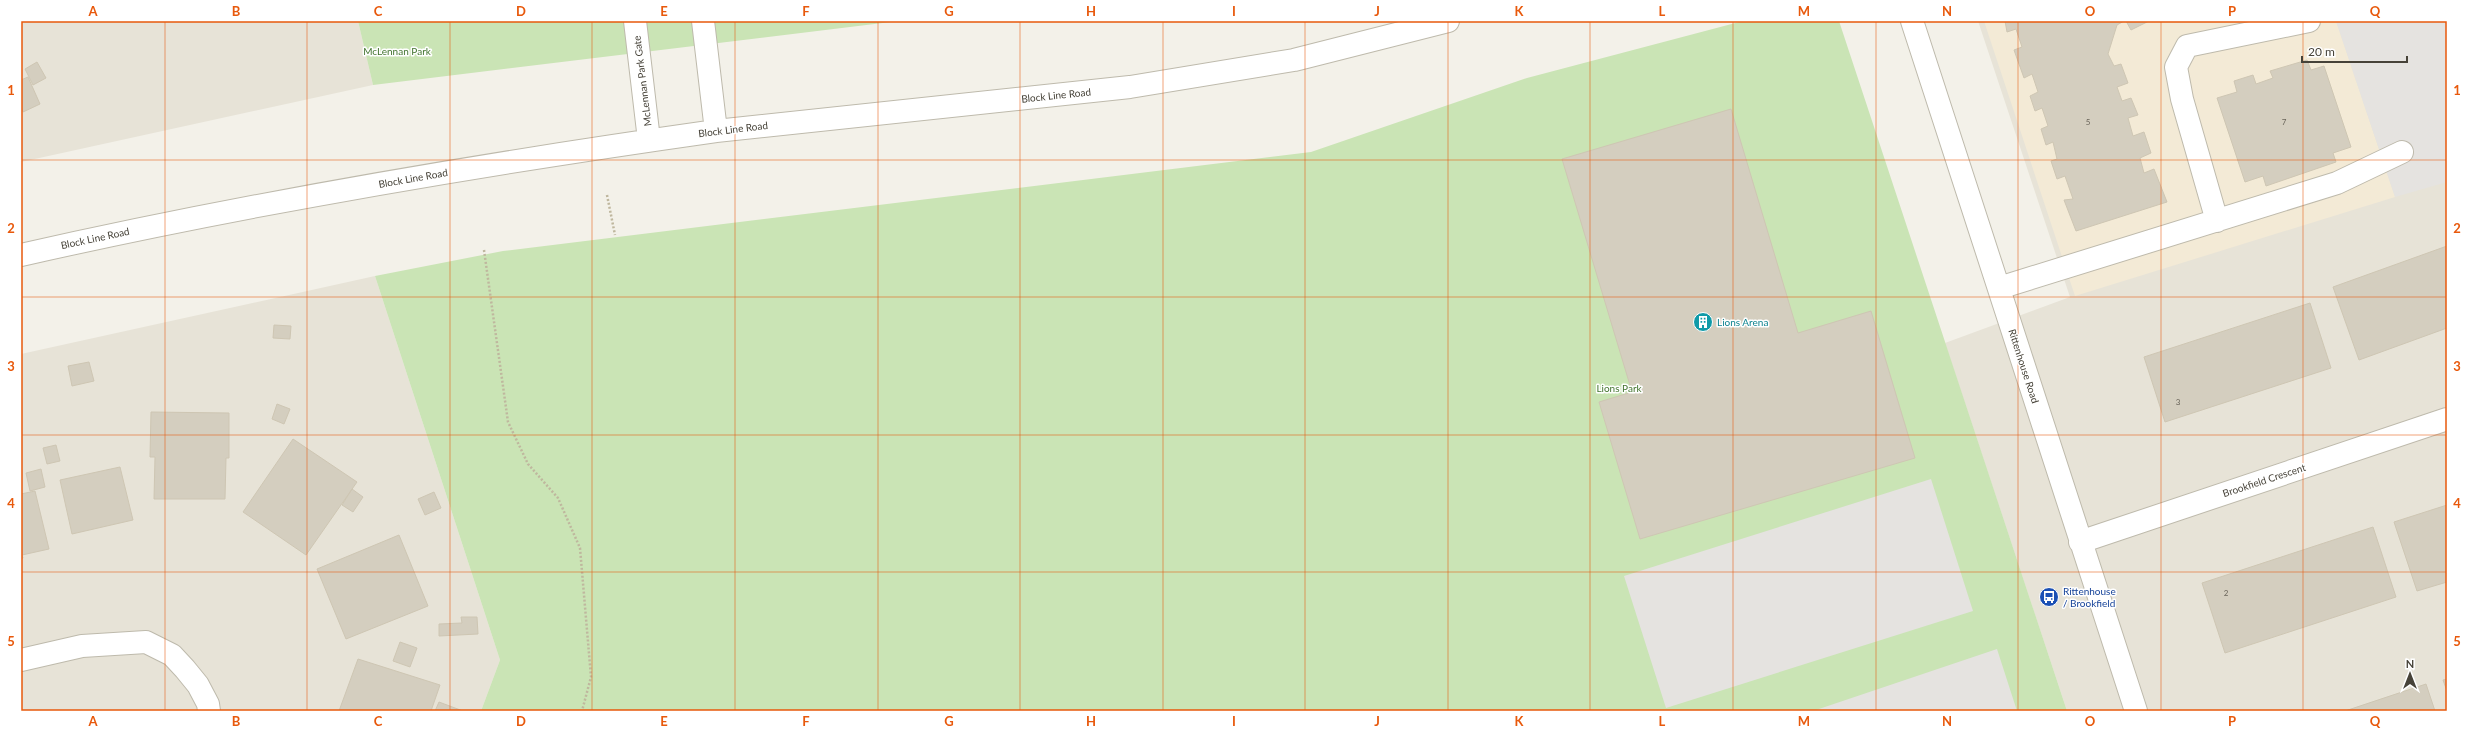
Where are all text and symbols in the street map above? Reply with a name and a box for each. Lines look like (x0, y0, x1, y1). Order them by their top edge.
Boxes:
text: A (87, 3, 98, 19)
text: B (232, 3, 241, 19)
text: C (374, 3, 383, 19)
text: D (516, 3, 526, 19)
text: E (660, 3, 668, 19)
text: F (802, 3, 810, 19)
text: G (944, 3, 954, 19)
text: H (1086, 3, 1096, 19)
text: I (1232, 3, 1236, 19)
text: J (1374, 3, 1380, 19)
text: K (1515, 3, 1525, 19)
text: L (1659, 3, 1666, 19)
text: M (1798, 3, 1810, 19)
text: N (1942, 3, 1952, 19)
text: O (2085, 3, 2096, 19)
text: P (2228, 3, 2236, 19)
text: Q (2370, 3, 2381, 19)
street label: McLennan Park Gate (630, 35, 654, 127)
scale bar (2302, 38, 2407, 64)
text: 20 m (2308, 44, 2335, 59)
park label: McLennan Park (363, 45, 432, 57)
text: 1 (7, 82, 15, 98)
text: 1 (2453, 82, 2461, 98)
street label: Block Line Road (1021, 85, 1091, 105)
house number: 5 (2086, 117, 2091, 127)
house number: 7 (2282, 117, 2287, 127)
street label: Block Line Road (698, 119, 768, 139)
street label: Block Line Road (378, 166, 448, 190)
text: 2 (7, 220, 15, 236)
text: 2 (2453, 220, 2461, 236)
street label: Block Line Road (60, 225, 130, 251)
building icon: Lions Arena (1692, 311, 1714, 333)
place label: Lions Arena (1717, 316, 1768, 328)
street label: Rittenhouse Road (2006, 327, 2042, 405)
text: 3 (7, 358, 15, 374)
text: 3 (2453, 358, 2461, 374)
park label: Lions Park (1596, 382, 1643, 394)
house number: 3 (2176, 397, 2181, 407)
street label: Brookfield Crescent (2221, 461, 2307, 499)
text: 4 (7, 495, 15, 511)
text: 4 (2453, 495, 2461, 511)
place label: Rittenhouse / Brookfield (2063, 585, 2116, 609)
bus stop icon: Rittenhouse / Brookfield (2038, 586, 2060, 608)
house number: 2 (2224, 588, 2229, 598)
text: 5 (7, 633, 15, 649)
text: 5 (2453, 633, 2461, 649)
north arrow (2390, 654, 2430, 694)
text: N (2406, 657, 2414, 670)
text: A (87, 713, 98, 729)
text: B (232, 713, 241, 729)
text: C (374, 713, 383, 729)
text: D (516, 713, 526, 729)
text: E (660, 713, 668, 729)
text: F (802, 713, 810, 729)
text: G (944, 713, 954, 729)
text: H (1086, 713, 1096, 729)
text: I (1232, 713, 1236, 729)
text: J (1374, 713, 1380, 729)
text: K (1515, 713, 1525, 729)
text: L (1659, 713, 1666, 729)
text: M (1798, 713, 1810, 729)
text: N (1942, 713, 1952, 729)
text: O (2085, 713, 2096, 729)
text: P (2228, 713, 2236, 729)
text: Q (2370, 713, 2381, 729)

